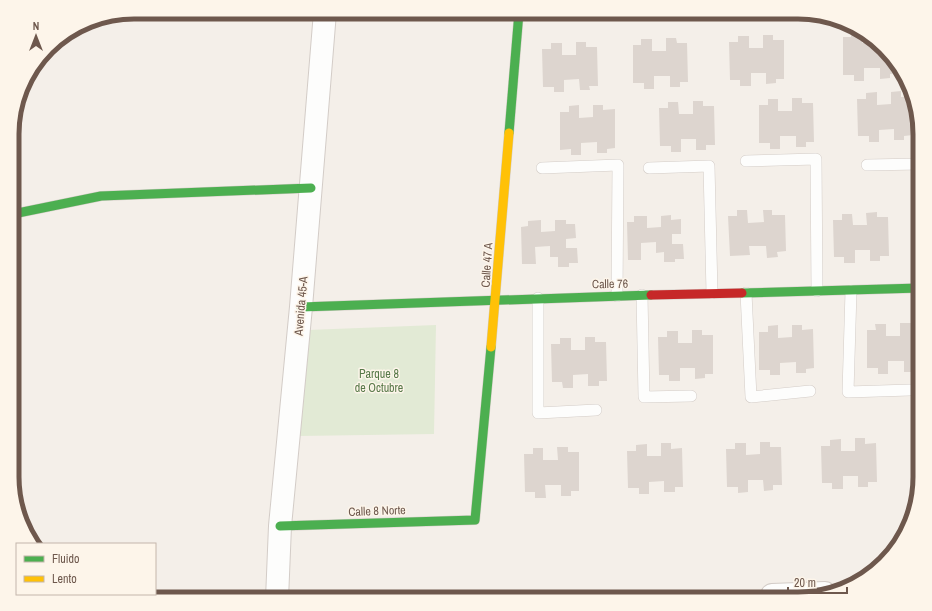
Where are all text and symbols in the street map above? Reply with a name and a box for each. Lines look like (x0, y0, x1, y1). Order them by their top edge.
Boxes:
north arrow (16, 16, 56, 56)
text: N (33, 19, 39, 33)
street label: Calle 47 A (477, 242, 497, 288)
street label: Avenida 45-A (290, 275, 312, 337)
street label: Calle 76 (592, 276, 628, 292)
park label: Parque 8 de Octubre (355, 366, 403, 396)
street label: Calle 8 Norte (348, 502, 406, 520)
legend (16, 543, 156, 595)
text: Fluido (52, 551, 79, 567)
scale bar (788, 569, 847, 595)
text: Lento (52, 571, 77, 587)
text: 20 m (794, 575, 816, 591)

